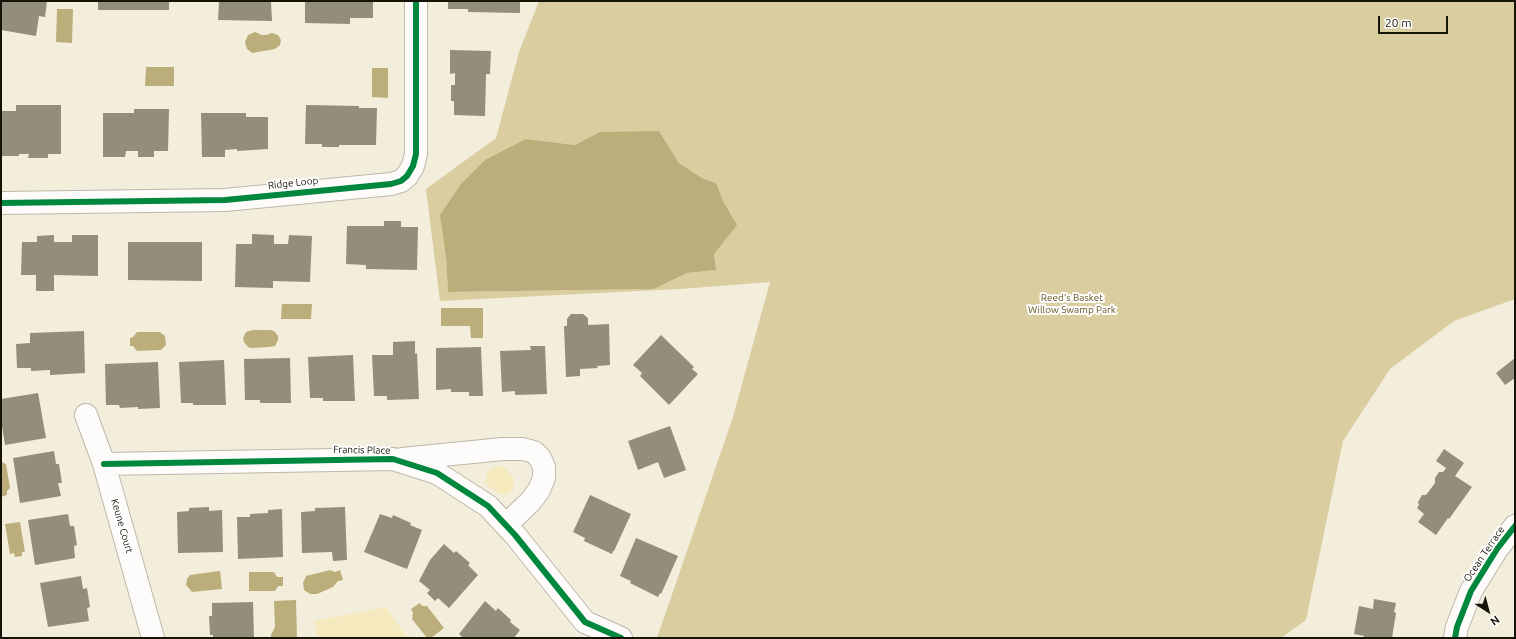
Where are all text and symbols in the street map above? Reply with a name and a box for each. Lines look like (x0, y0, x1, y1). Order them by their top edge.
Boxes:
scale bar (1380, 8, 1450, 34)
text: 20 m (1385, 16, 1412, 29)
street label: Ridge Loop (267, 174, 319, 192)
park label: Reed's Basket Willow Swamp Park (1028, 292, 1116, 316)
street label: Francis Place (333, 444, 391, 456)
street label: Keune Court (108, 497, 136, 555)
street label: Ocean Terrace (1461, 524, 1507, 584)
north arrow (1468, 591, 1508, 631)
text: N (1488, 613, 1502, 628)

